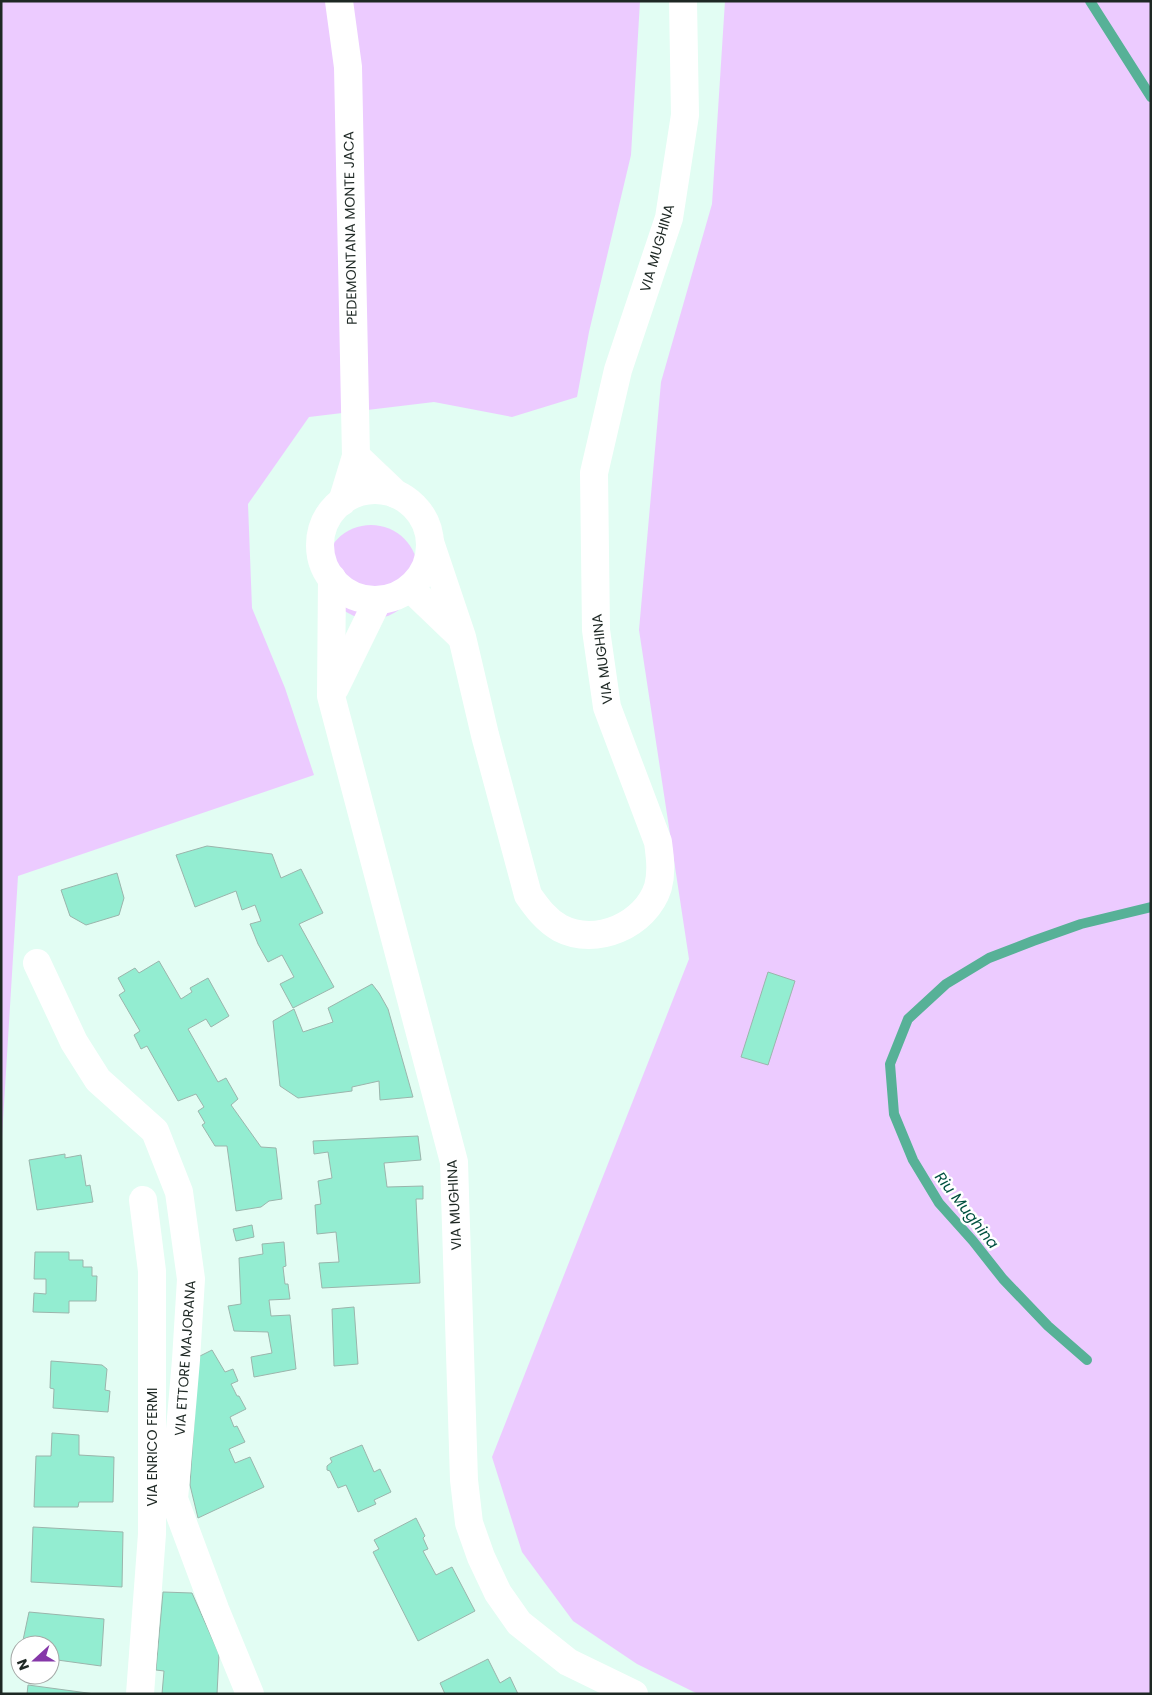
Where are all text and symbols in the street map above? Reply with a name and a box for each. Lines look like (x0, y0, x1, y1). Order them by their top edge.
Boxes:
street label: PEDEMONTANA MONTE JACA (338, 131, 362, 325)
street label: VIA MUGHINA (635, 202, 679, 294)
street label: VIA MUGHINA (587, 613, 617, 705)
street label: VIA MUGHINA (442, 1159, 466, 1251)
water label: Riu Mughina (930, 1167, 1004, 1253)
street label: VIA ETTORE MAJORANA (170, 1279, 200, 1437)
street label: VIA ENRICO FERMI (142, 1388, 162, 1506)
north arrow (10, 1635, 60, 1685)
text: N (12, 1656, 34, 1673)

